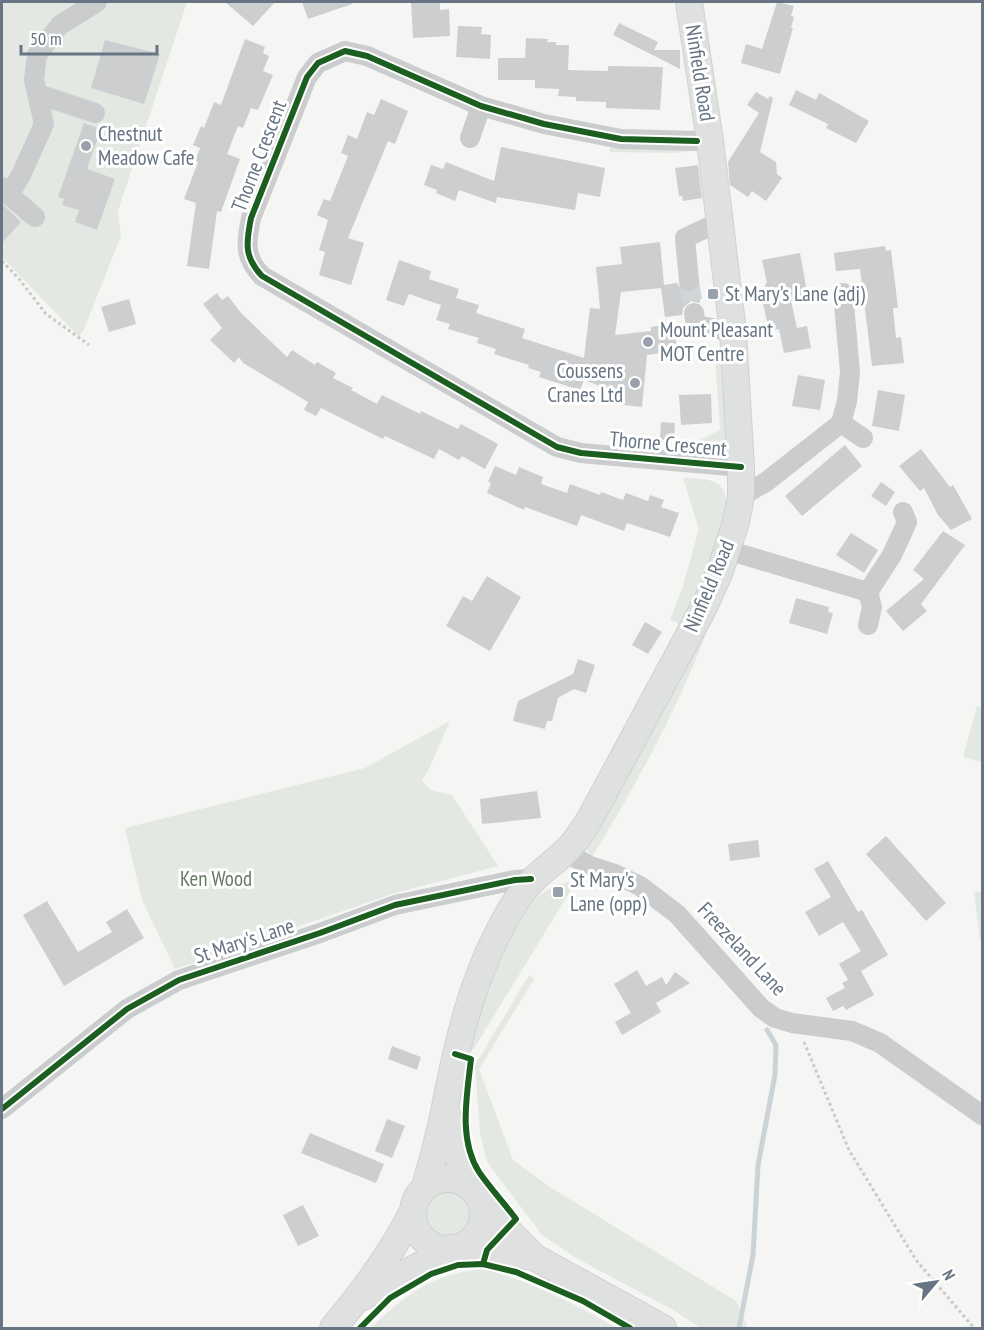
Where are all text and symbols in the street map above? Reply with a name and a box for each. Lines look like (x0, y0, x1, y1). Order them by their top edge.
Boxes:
scale bar (21, 18, 158, 56)
street label: Ninfield Road (680, 23, 721, 123)
text: 50 m (30, 27, 62, 50)
street label: Thorne Crescent (225, 96, 292, 215)
place label: Chestnut Meadow Cafe (98, 120, 195, 171)
marker: Chestnut Meadow Cafe (79, 139, 93, 153)
place label: St Mary's Lane (adj) (725, 280, 865, 307)
marker: St Mary's Lane (adj) (706, 287, 720, 301)
place label: Mount Pleasant MOT Centre (660, 316, 773, 367)
marker: Mount Pleasant MOT Centre (641, 335, 655, 349)
place label: Coussens Cranes Ltd (547, 357, 623, 408)
marker: Coussens Cranes Ltd (628, 376, 642, 390)
street label: Thorne Crescent (608, 425, 728, 462)
street label: Ninfield Road (677, 536, 740, 636)
park label: Ken Wood (180, 865, 252, 892)
place label: St Mary's Lane (opp) (570, 866, 646, 917)
marker: St Mary's Lane (opp) (551, 885, 565, 899)
street label: Freezeland Lane (692, 896, 793, 1001)
street label: St Mary's Lane (190, 912, 297, 969)
north arrow (906, 1252, 966, 1312)
text: N (938, 1266, 960, 1283)

